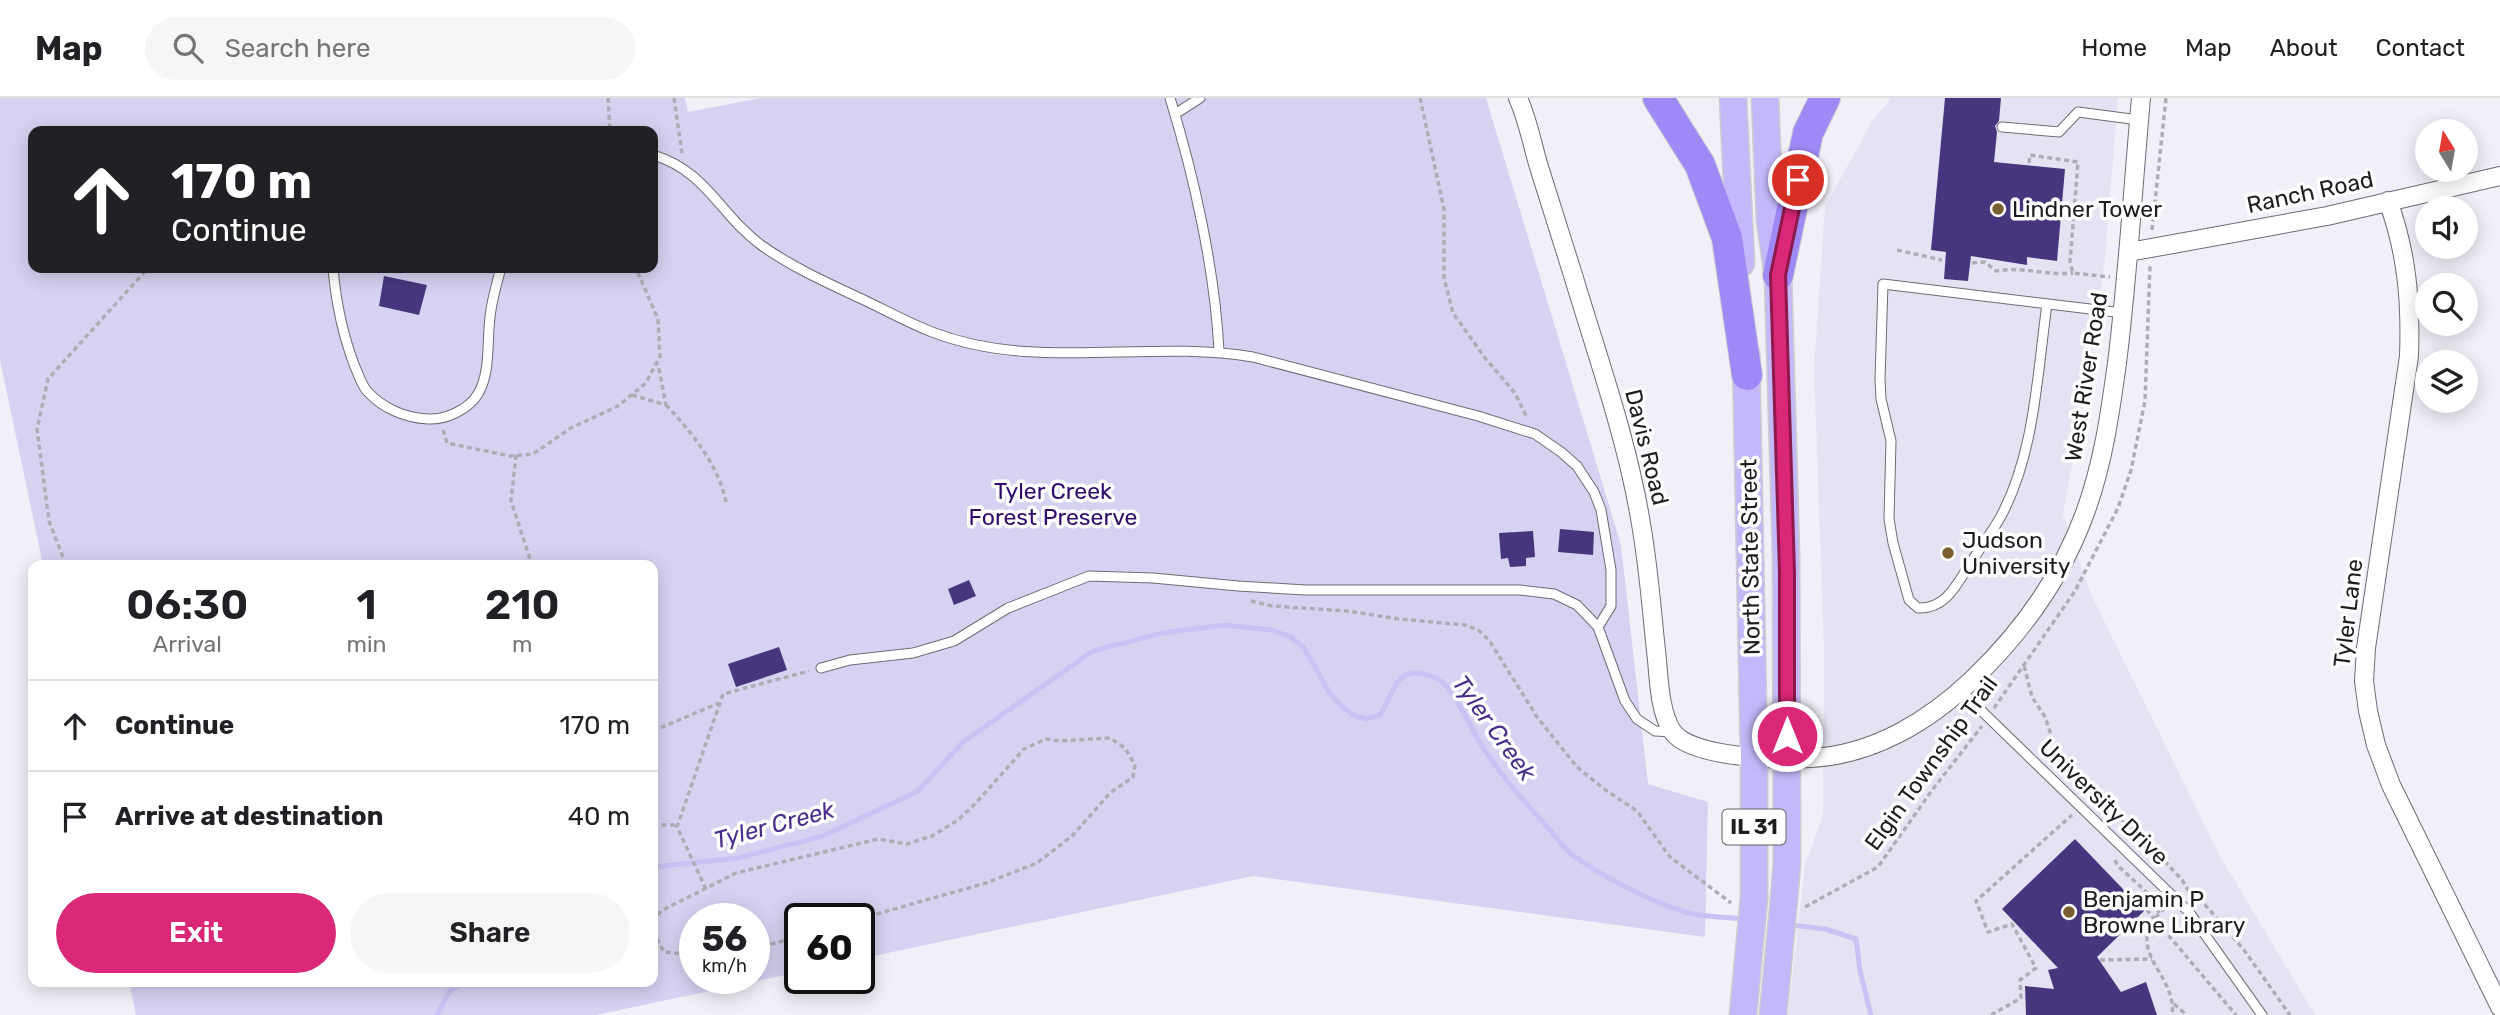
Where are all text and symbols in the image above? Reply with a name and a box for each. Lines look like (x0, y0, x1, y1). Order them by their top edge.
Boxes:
search box (145, 17, 635, 80)
text: Map (35, 29, 103, 68)
icon: search (169, 29, 207, 67)
text: Search here (225, 33, 370, 64)
text: Home (2081, 34, 2147, 62)
text: Map (2185, 34, 2232, 62)
text: About (2270, 34, 2338, 62)
text: Contact (2376, 34, 2465, 62)
north arrow (2415, 119, 2478, 182)
map controls (2415, 119, 2478, 413)
pin (1768, 150, 1828, 210)
text: 170 m (171, 152, 312, 210)
icon: ahead (56, 154, 147, 245)
icon: arrive (1779, 161, 1817, 199)
street label: Ranch Road (2244, 165, 2376, 219)
place label: Lindner Tower (2012, 195, 2162, 223)
button: sound (2415, 196, 2478, 259)
marker: Lindner Tower (1990, 201, 2006, 217)
text: Continue (171, 211, 307, 249)
button: search (2415, 273, 2478, 336)
street label: West River Road (2059, 290, 2113, 464)
button: layers (2415, 350, 2478, 413)
street label: Davis Road (1619, 386, 1675, 508)
street label: North State Street (1734, 459, 1766, 655)
park label: Tyler Creek Forest Preserve (969, 477, 1137, 531)
place label: Judson University (1962, 526, 2071, 580)
marker: Judson University (1940, 545, 1956, 561)
street label: Tyler Lane (2327, 557, 2369, 669)
text: 06:30 (126, 580, 248, 630)
text: 1 (356, 580, 377, 630)
text: 210 (485, 580, 560, 630)
text: Arrival (153, 630, 222, 658)
text: min (347, 630, 386, 658)
text: m (512, 630, 532, 658)
water label: Tyler Creek (1446, 670, 1542, 787)
street label: Elgin Township Trail (1859, 671, 2003, 855)
position arrow (1750, 699, 1824, 773)
icon: ahead (56, 707, 94, 745)
text: Continue (115, 710, 234, 741)
text: 170 m (560, 710, 630, 741)
street label: University Drive (2034, 733, 2174, 871)
water label: Tyler Creek (711, 795, 838, 855)
icon: arrive (56, 798, 94, 836)
text: Arrive at destination (115, 801, 383, 832)
text: 40 m (568, 801, 630, 832)
road number: IL 31 (1722, 810, 1786, 844)
place label: Benjamin P Browne Library (2083, 885, 2246, 939)
button: Exit (56, 893, 336, 973)
button: Share (350, 893, 630, 973)
speed limit sign: 60 (784, 903, 875, 994)
marker: Benjamin P Browne Library (2061, 904, 2077, 920)
text: 56 (702, 918, 747, 960)
text: km/h (702, 955, 747, 977)

